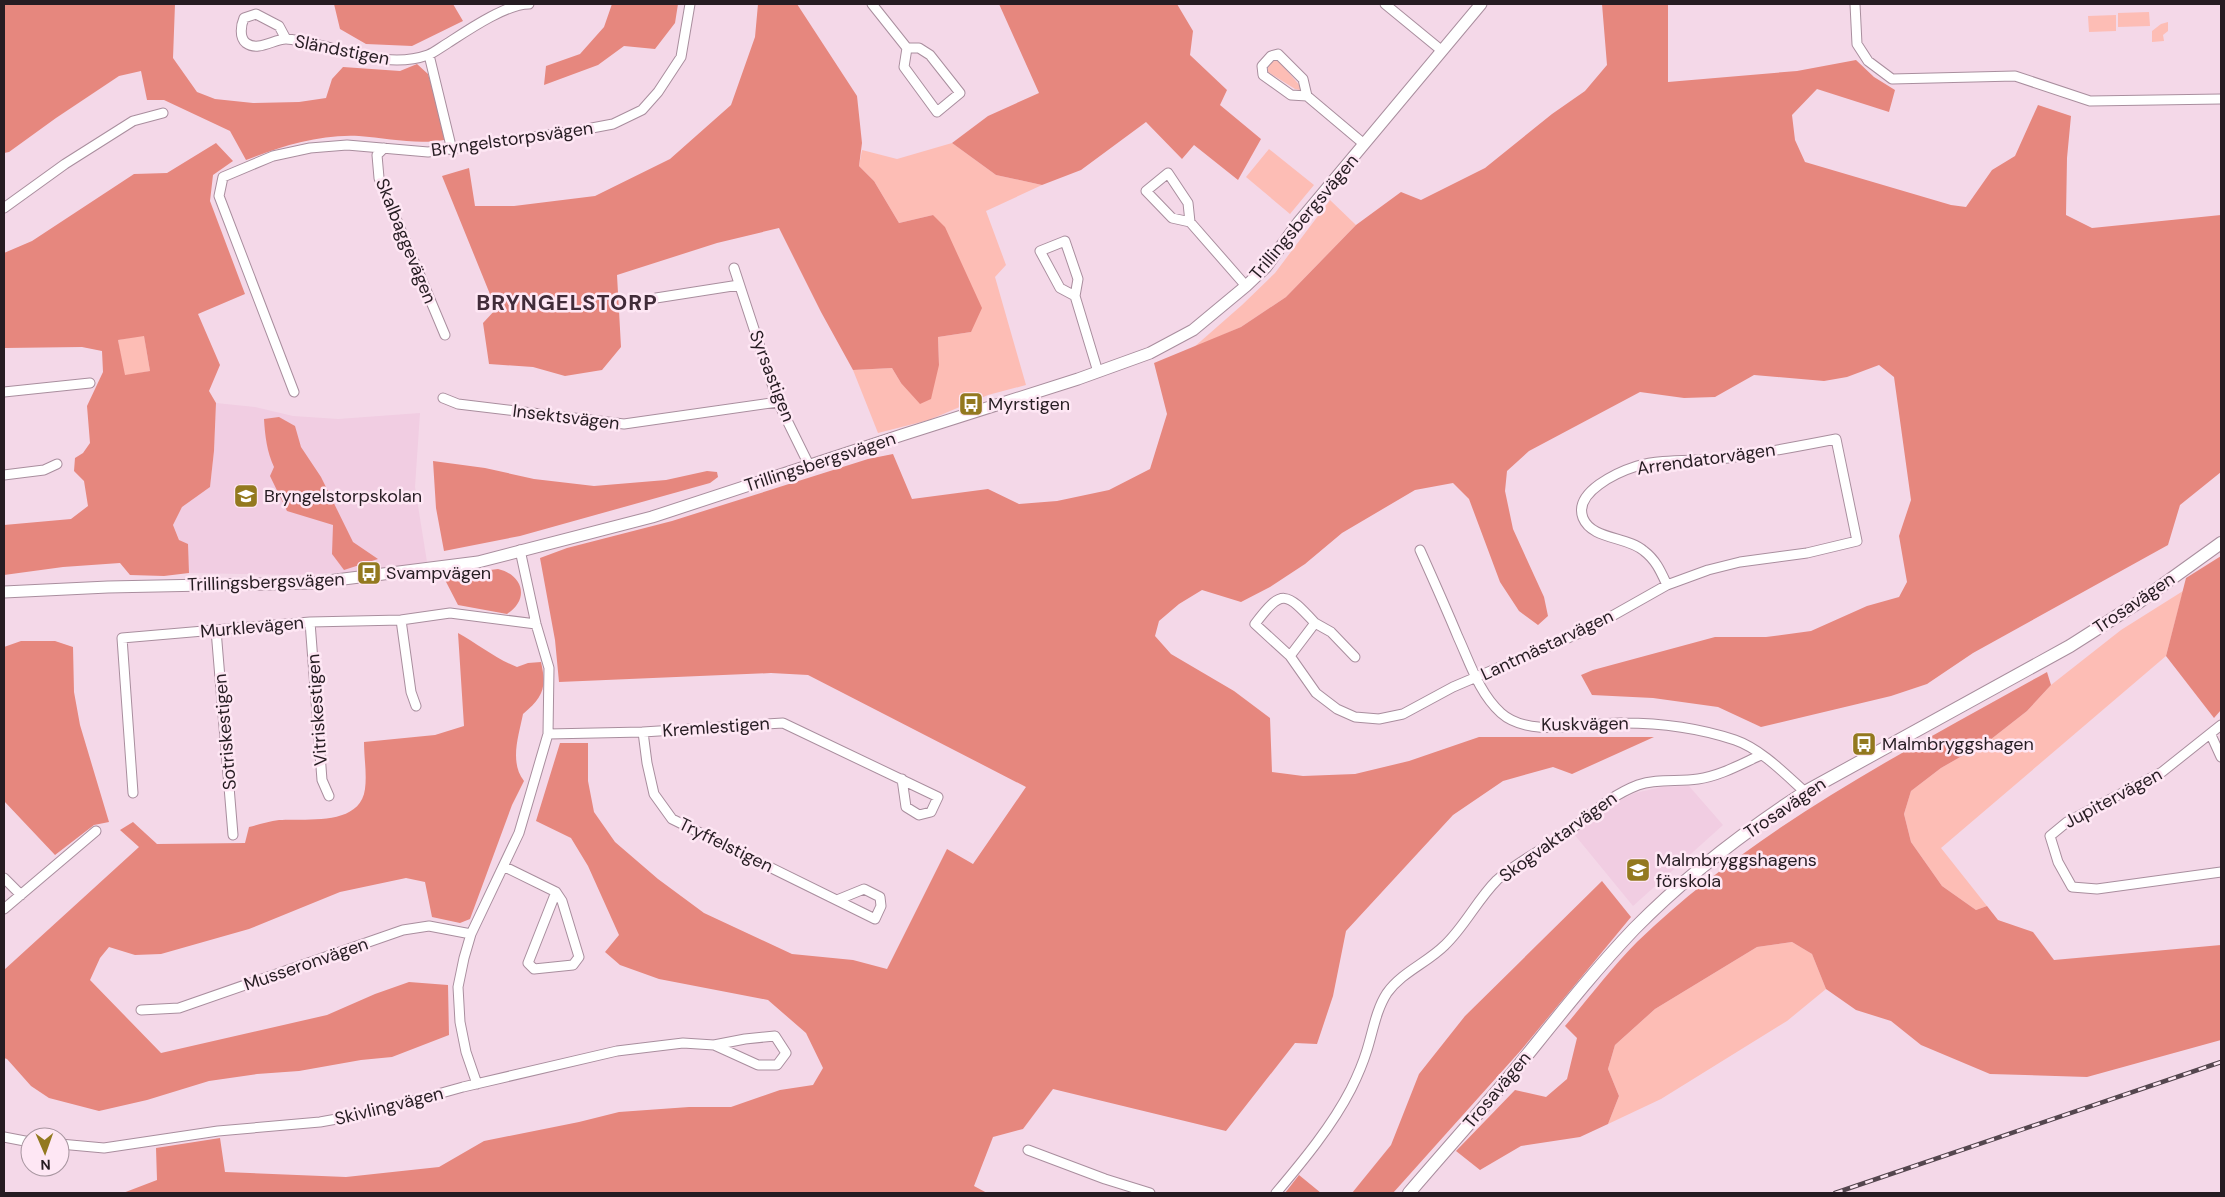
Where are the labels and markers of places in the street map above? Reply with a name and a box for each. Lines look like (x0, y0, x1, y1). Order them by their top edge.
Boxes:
bus stop icon: Myrstigen (958, 391, 984, 417)
place label: Myrstigen (988, 392, 1070, 416)
school or university icon: Bryngelstorpskolan (233, 483, 259, 509)
place label: Bryngelstorpskolan (264, 484, 422, 508)
bus stop icon: Svampvägen (356, 560, 382, 586)
place label: Svampvägen (386, 561, 491, 585)
bus stop icon: Malmbryggshagen (1851, 731, 1877, 757)
place label: Malmbryggshagen (1882, 732, 2034, 756)
place label: Malmbryggshagens förskola (1656, 848, 1817, 893)
school or university icon: Malmbryggshagens förskola (1625, 857, 1651, 883)

